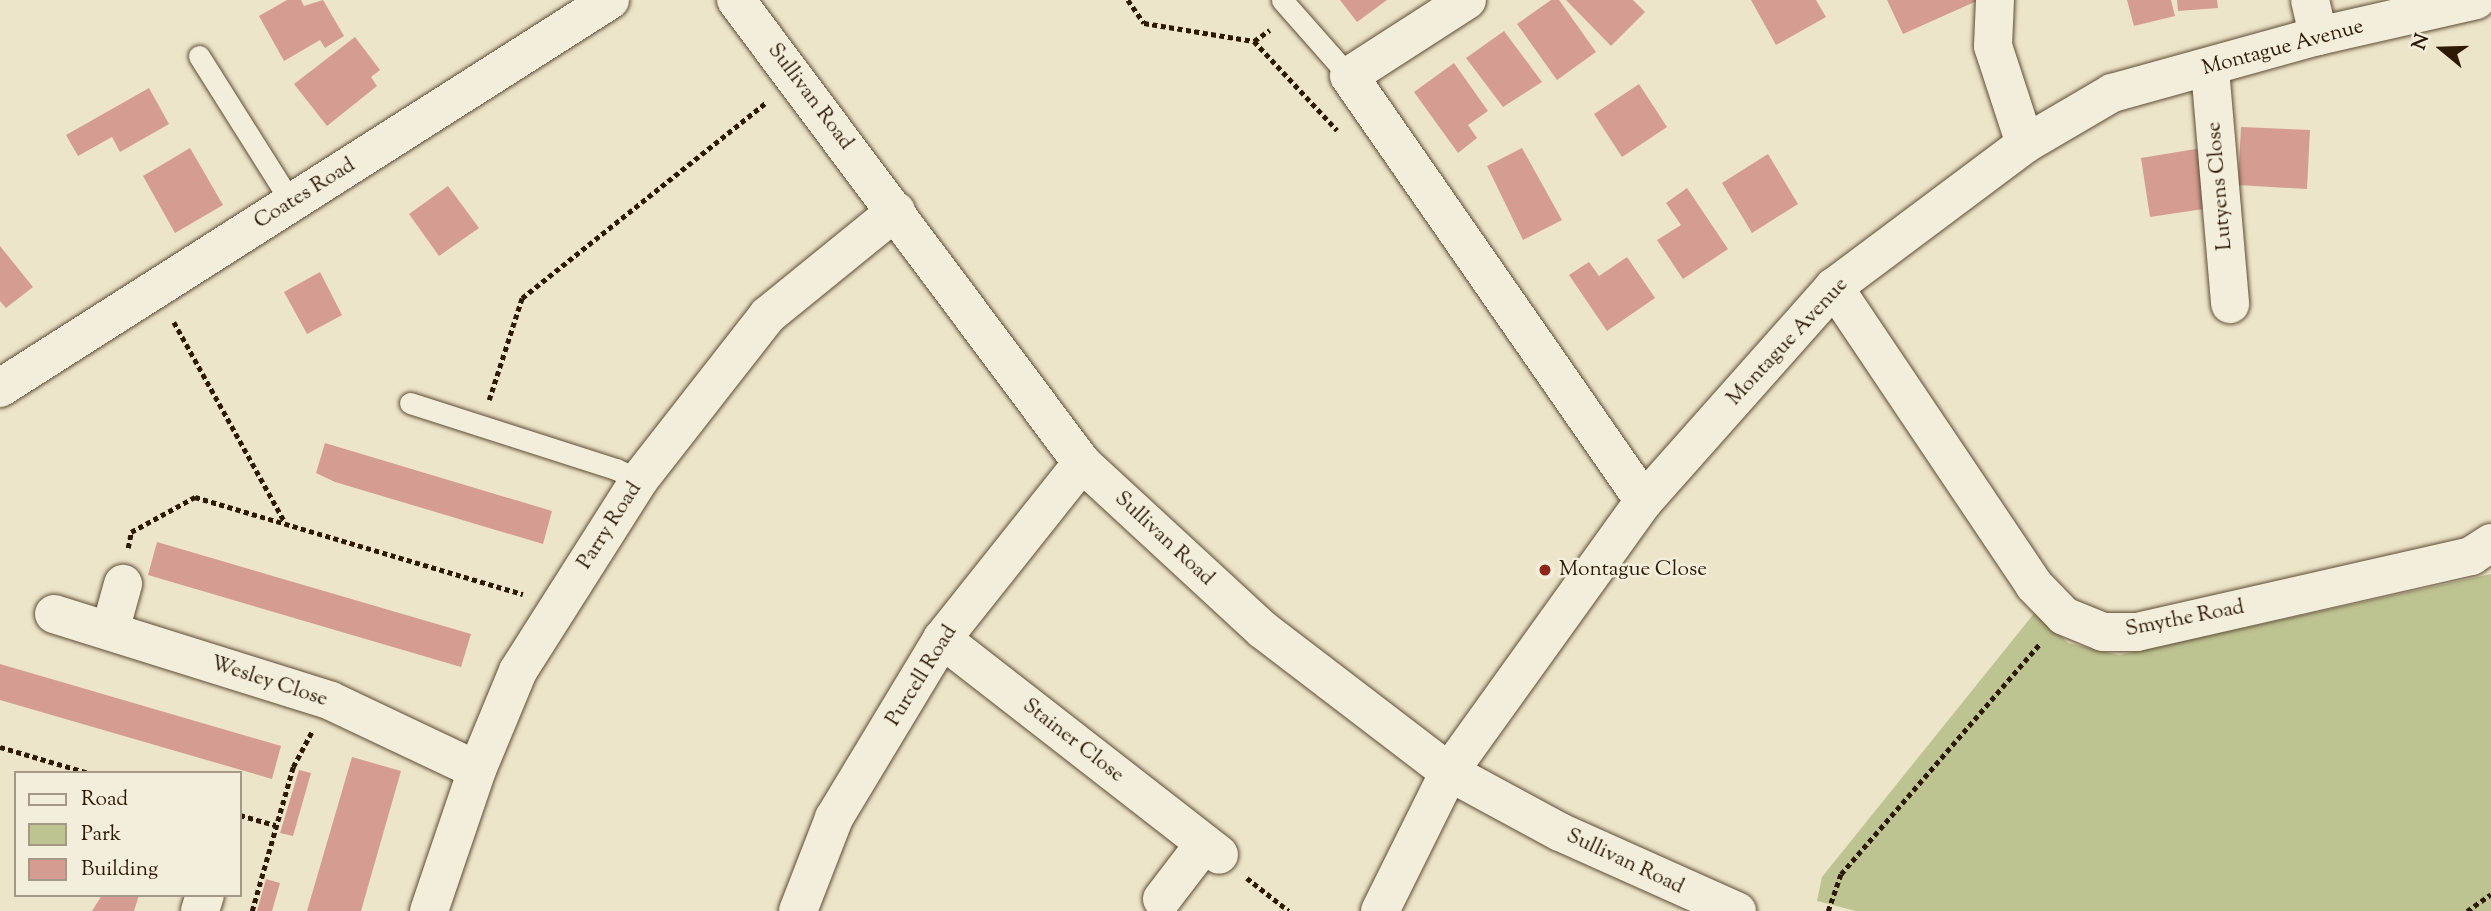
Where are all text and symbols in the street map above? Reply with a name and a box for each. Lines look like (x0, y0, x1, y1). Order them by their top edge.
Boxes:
street label: Montague Avenue (2200, 14, 2366, 82)
north arrow (2407, 14, 2477, 84)
text: N (2406, 30, 2437, 54)
street label: Sullivan Road (762, 39, 858, 155)
street label: Lutyens Close (2202, 121, 2238, 251)
street label: Coates Road (250, 153, 360, 235)
street label: Montague Avenue (1722, 273, 1854, 411)
street label: Parry Road (573, 478, 647, 574)
street label: Sullivan Road (1109, 486, 1219, 592)
place label: Montague Close (1559, 557, 1707, 583)
marker: Montague Close (1537, 562, 1553, 578)
street label: Smythe Road (2123, 595, 2247, 643)
street label: Purcell Road (881, 621, 963, 731)
street label: Wesley Close (207, 651, 331, 713)
street label: Stainer Close (1017, 694, 1129, 788)
legend (14, 771, 242, 897)
text: Road (81, 785, 128, 815)
text: Park (81, 820, 121, 850)
street label: Sullivan Road (1562, 824, 1688, 900)
text: Building (81, 855, 158, 885)

